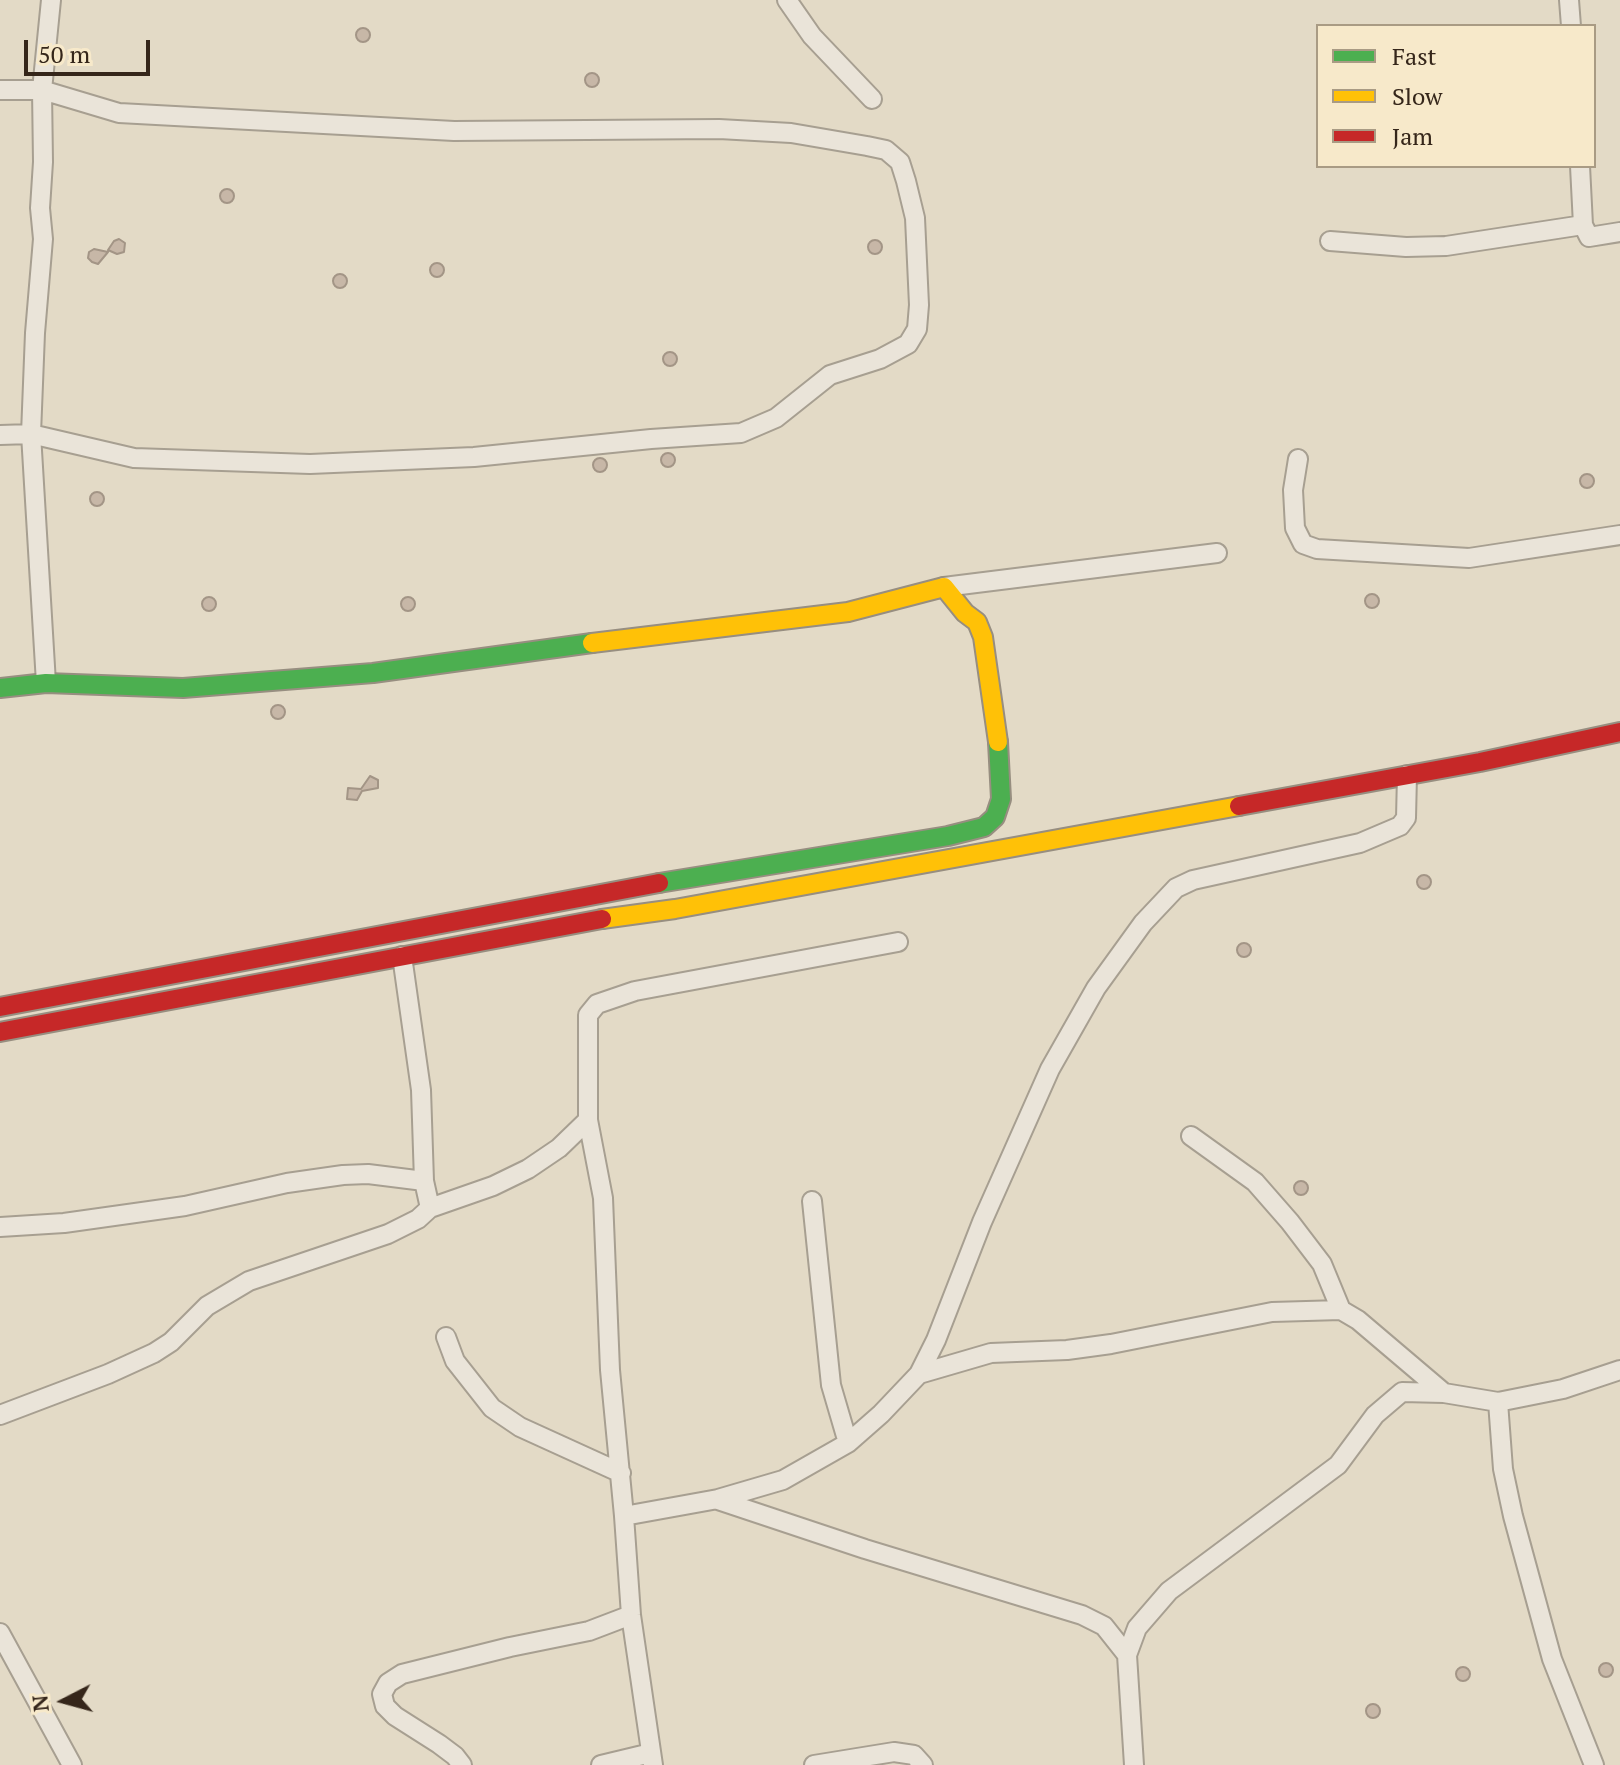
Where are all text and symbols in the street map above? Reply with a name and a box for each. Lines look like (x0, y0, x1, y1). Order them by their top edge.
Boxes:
scale bar (28, 24, 154, 74)
legend (1316, 24, 1596, 168)
text: 50 m (38, 38, 90, 70)
text: Fast (1392, 40, 1436, 72)
text: Slow (1392, 80, 1443, 112)
text: Jam (1392, 120, 1433, 152)
north arrow (24, 1661, 104, 1741)
text: N (24, 1694, 55, 1713)

